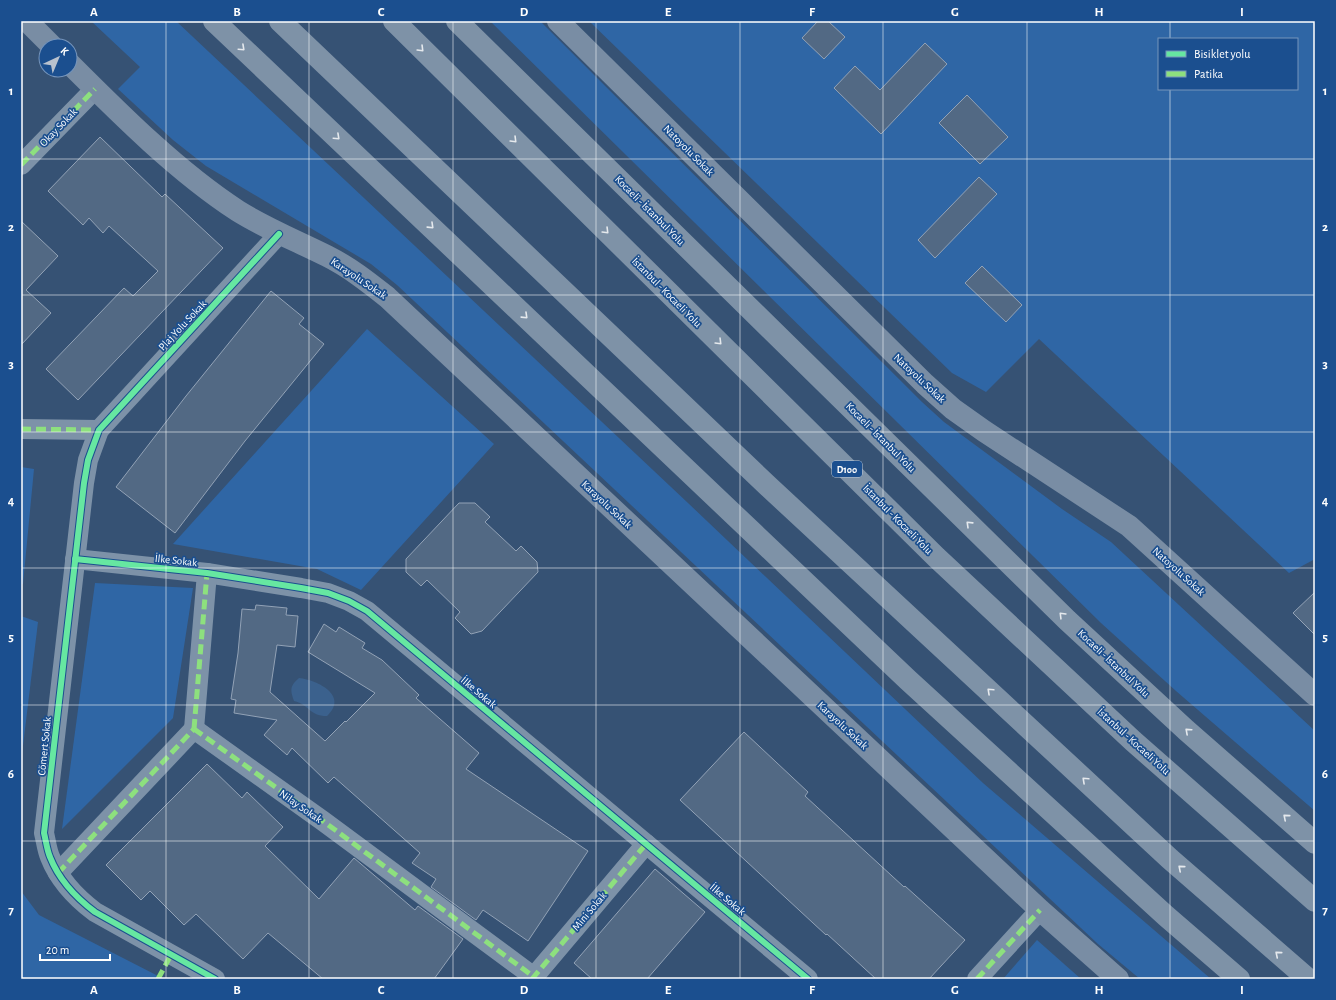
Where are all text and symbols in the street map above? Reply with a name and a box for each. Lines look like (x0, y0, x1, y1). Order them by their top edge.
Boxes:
text: A (90, 6, 98, 19)
text: B (233, 6, 241, 19)
text: C (378, 6, 385, 19)
text: D (520, 6, 529, 19)
text: E (665, 6, 672, 19)
text: F (809, 6, 816, 19)
text: G (951, 6, 959, 19)
text: H (1094, 6, 1104, 19)
text: I (1240, 6, 1244, 19)
north arrow (38, 38, 78, 78)
legend (1158, 38, 1298, 90)
one-way arrow (237, 43, 245, 50)
one-way arrow (416, 44, 424, 51)
text: K (58, 45, 71, 58)
text: Bisiklet yolu (1194, 48, 1250, 61)
text: Patika (1194, 68, 1223, 80)
text: 1 (9, 85, 13, 98)
text: 1 (1323, 85, 1327, 98)
street label: Okay Sokak (38, 106, 79, 149)
street label: Natoyolu Sokak (661, 123, 716, 178)
one-way arrow (332, 132, 340, 139)
one-way arrow (509, 135, 517, 143)
street label: Kocaeli - İstanbul Yolu (613, 173, 687, 248)
text: 2 (8, 221, 14, 234)
one-way arrow (426, 221, 434, 229)
text: 2 (1322, 221, 1328, 234)
one-way arrow (601, 226, 609, 234)
street label: İstanbul - Kocaeli Yolu (630, 255, 704, 330)
street label: Karayolu Sokak (329, 256, 389, 301)
street label: Plaj Yolu Sokak (156, 298, 208, 353)
one-way arrow (520, 311, 528, 319)
one-way arrow (714, 337, 722, 345)
street label: Natoyolu Sokak (892, 352, 948, 405)
text: 3 (8, 358, 14, 371)
text: 3 (1322, 358, 1328, 371)
street label: Kocaeli - İstanbul Yolu (844, 400, 918, 475)
road number: D100 (832, 461, 862, 477)
street label: Karayolu Sokak (579, 478, 634, 530)
street label: İstanbul - Kocaeli Yolu (861, 482, 935, 557)
text: 4 (8, 495, 15, 508)
text: 4 (1322, 495, 1329, 508)
one-way arrow (966, 521, 974, 529)
street label: Natoyolu Sokak (1150, 545, 1207, 598)
street label: İlke Sokak (154, 553, 198, 568)
one-way arrow (1059, 612, 1067, 620)
street label: Kocaeli - İstanbul Yolu (1076, 627, 1152, 700)
text: 5 (8, 631, 14, 644)
text: 5 (1322, 631, 1328, 644)
street label: İlke Sokak (459, 674, 499, 710)
one-way arrow (987, 688, 995, 696)
street label: Karayolu Sokak (815, 699, 870, 751)
street label: İstanbul - Kocaeli Yolu (1095, 706, 1172, 777)
street label: Cömert Sokak (36, 716, 53, 776)
one-way arrow (1185, 729, 1193, 736)
text: 6 (8, 768, 14, 781)
text: 6 (1322, 768, 1328, 781)
one-way arrow (1082, 777, 1090, 784)
street label: Nilay Sokak (277, 788, 324, 825)
one-way arrow (1283, 815, 1290, 822)
one-way arrow (1178, 866, 1185, 873)
street label: İlke Sokak (708, 881, 748, 917)
street label: Mini Sokak (570, 890, 609, 933)
text: 7 (8, 904, 14, 917)
text: 7 (1322, 904, 1328, 917)
scale bar (40, 936, 110, 962)
text: 20 m (46, 944, 69, 956)
one-way arrow (1276, 951, 1283, 958)
text: A (90, 984, 98, 997)
text: B (233, 984, 241, 997)
text: C (378, 984, 385, 997)
text: D (520, 984, 529, 997)
text: E (665, 984, 672, 997)
text: F (809, 984, 816, 997)
text: G (951, 984, 959, 997)
text: H (1094, 984, 1104, 997)
text: I (1240, 984, 1244, 997)

